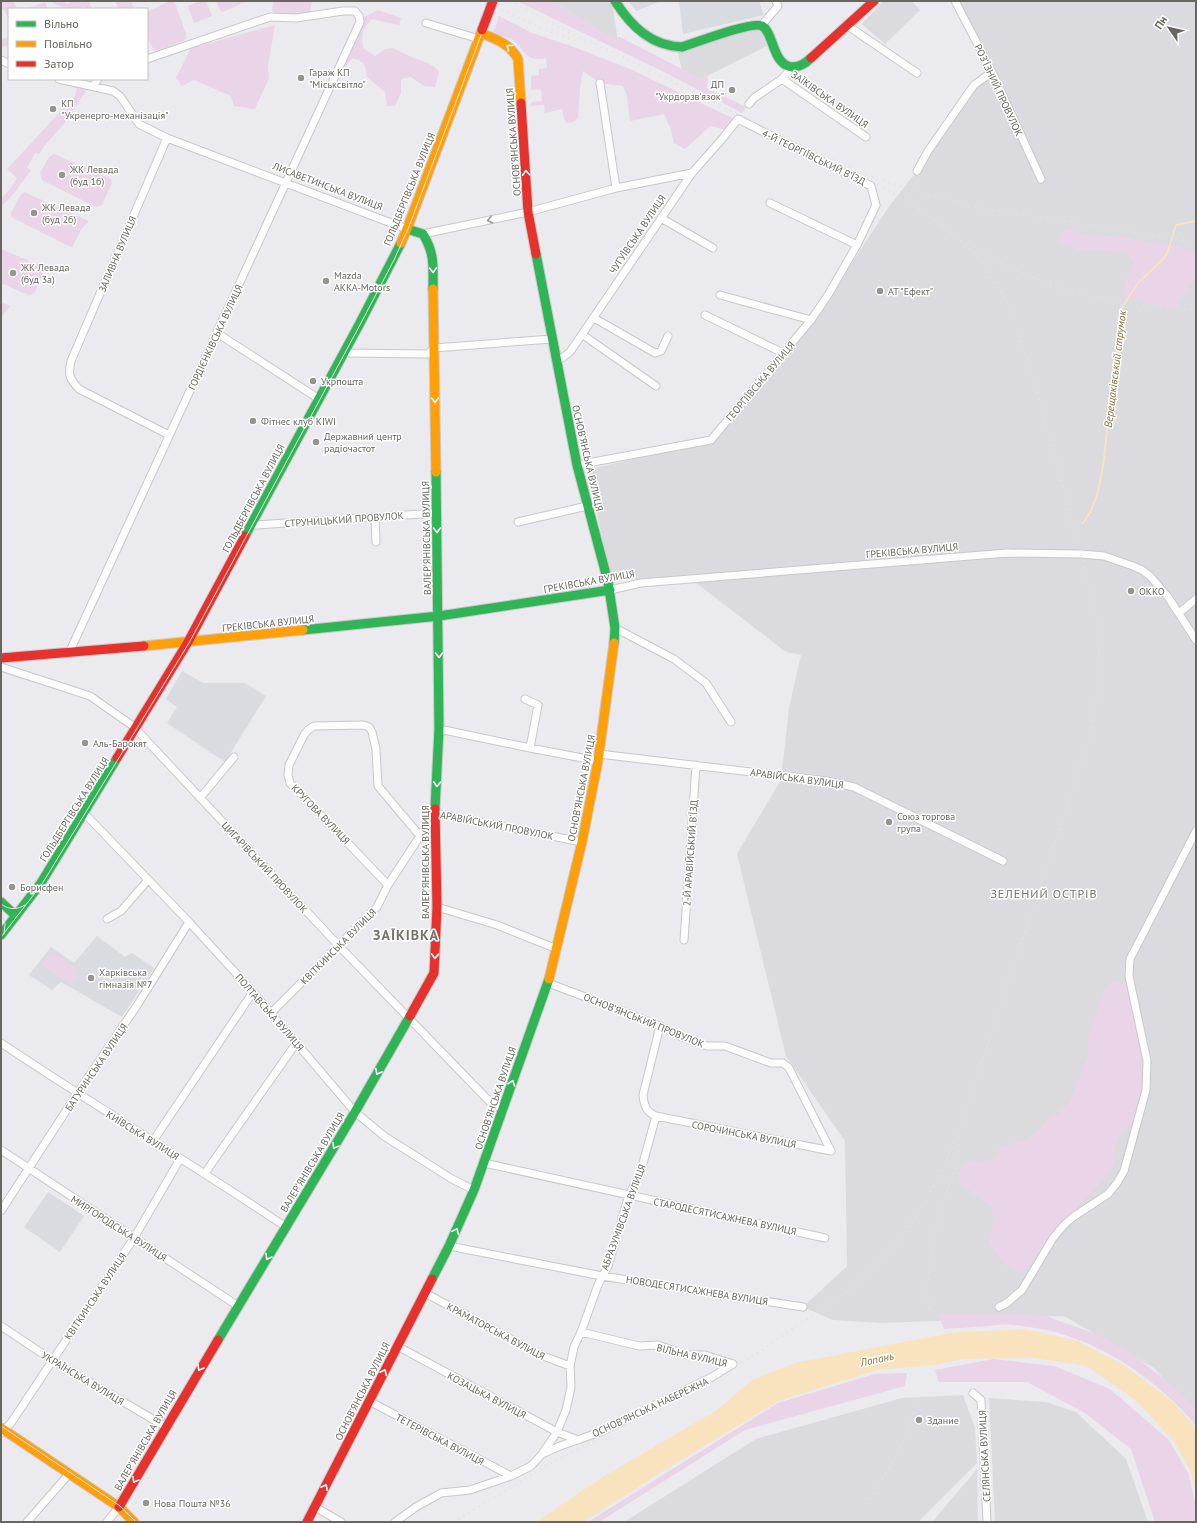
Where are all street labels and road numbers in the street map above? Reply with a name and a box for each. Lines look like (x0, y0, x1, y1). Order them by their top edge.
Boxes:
street label: РОЗ’ЇЗНИЙ ПРОВУЛОК (972, 42, 1026, 138)
street label: ЗАЇКІВСЬКА ВУЛИЦЯ (789, 68, 871, 131)
street label: ОСНОВ’ЯНСЬКА ВУЛИЦЯ (503, 87, 524, 197)
street label: 4-Й ГЕОРГІЇВСЬКИЙ В’ЇЗД (760, 127, 868, 188)
street label: ГОЛЬДБЕРГІВСЬКА ВУЛИЦЯ (381, 131, 438, 248)
street label: ЛИСАВЕТИНСЬКА ВУЛИЦЯ (270, 159, 385, 213)
street label: ЧУГУЇВСЬКА ВУЛИЦЯ (606, 192, 669, 276)
street label: ЗАЛИВНА ВУЛИЦЯ (96, 214, 139, 294)
street label: ГОРДІЄНКІВСЬКА ВУЛИЦЯ (185, 282, 246, 392)
street label: ГЕОРГІЇВСЬКА ВУЛИЦЯ (723, 339, 798, 424)
street label: ОСНОВ’ЯНСЬКА ВУЛИЦЯ (569, 404, 606, 512)
street label: ГОЛЬДБЕРГІВСЬКА ВУЛИЦЯ (219, 442, 288, 555)
street label: ВАЛЕР’ЯНІВСЬКА ВУЛИЦЯ (419, 481, 434, 595)
street label: СТРУНИЦЬКИЙ ПРОВУЛОК (284, 509, 404, 530)
street label: ГРЕКІВСЬКА ВУЛИЦЯ (865, 540, 959, 561)
street label: ГРЕКІВСЬКА ВУЛИЦЯ (542, 567, 636, 596)
street label: ГРЕКІВСЬКА ВУЛИЦЯ (221, 612, 315, 635)
street label: ОСНОВ’ЯНСЬКА ВУЛИЦЯ (565, 734, 598, 843)
street label: ГОЛЬДБЕРГІВСЬКА ВУЛИЦЯ (37, 755, 112, 864)
street label: АРАВІЙСЬКА ВУЛИЦЯ (749, 765, 845, 791)
street label: КРУГОВА ВУЛИЦЯ (289, 782, 353, 847)
street label: 2-Й АРАВІЙСЬКИЙ В’ЇЗД (680, 799, 701, 907)
street label: ВАЛЕР’ЯНІВСЬКА ВУЛИЦЯ (419, 805, 432, 919)
street label: АРАВІЙСЬКИЙ ПРОВУЛОК (439, 808, 555, 843)
street label: ЦИГАРІВСЬКИЙ ПРОВУЛОК (219, 819, 310, 916)
street label: КВІТКИНСЬКА ВУЛИЦЯ (298, 906, 379, 987)
street label: ПОЛТАВСЬКА ВУЛИЦЯ (232, 971, 307, 1054)
street label: ОСНОВ’ЯНСЬКИЙ ПРОВУЛОК (582, 990, 706, 1051)
street label: БАТУРИНСЬКА ВУЛИЦЯ (62, 1021, 131, 1114)
street label: ОСНОВ’ЯНСЬКА ВУЛИЦЯ (472, 1045, 519, 1152)
street label: КИЇВСЬКА ВУЛИЦЯ (104, 1108, 182, 1163)
street label: ВАЛЕР’ЯНІВСЬКА ВУЛИЦЯ (277, 1110, 347, 1214)
street label: СОРОЧИНСЬКА ВУЛИЦЯ (691, 1118, 797, 1151)
street label: АБРАЗУМІВСЬКА ВУЛИЦЯ (598, 1162, 649, 1272)
street label: МИРГОРОДСЬКА ВУЛИЦЯ (68, 1193, 169, 1264)
street label: СТАРОДЕСЯТИСАЖНЕВА ВУЛИЦЯ (652, 1195, 798, 1238)
street label: КВІТКИНСЬКА ВУЛИЦЯ (61, 1250, 129, 1342)
street label: НОВОДЕСЯТИСАЖНЕВА ВУЛИЦЯ (625, 1273, 769, 1308)
street label: КРАМАТОРСЬКА ВУЛИЦЯ (444, 1300, 547, 1363)
street label: ОСНОВ’ЯНСЬКА ВУЛИЦЯ (332, 1340, 393, 1442)
street label: ВІЛЬНА ВУЛИЦЯ (655, 1341, 728, 1370)
street label: УКРАЇНСЬКА ВУЛИЦЯ (39, 1349, 126, 1408)
street label: КОЗАЦЬКА ВУЛИЦЯ (445, 1369, 528, 1422)
street label: ОСНОВ’ЯНСЬКА НАБЕРЕЖНА (590, 1375, 711, 1440)
street label: ВАЛЕР’ЯНІВСЬКА ВУЛИЦЯ (111, 1388, 180, 1493)
street label: СЕЛЯНСЬКА ВУЛИЦЯ (976, 1410, 993, 1502)
street label: ТЕТЕРІВСЬКА ВУЛИЦЯ (393, 1411, 486, 1468)

